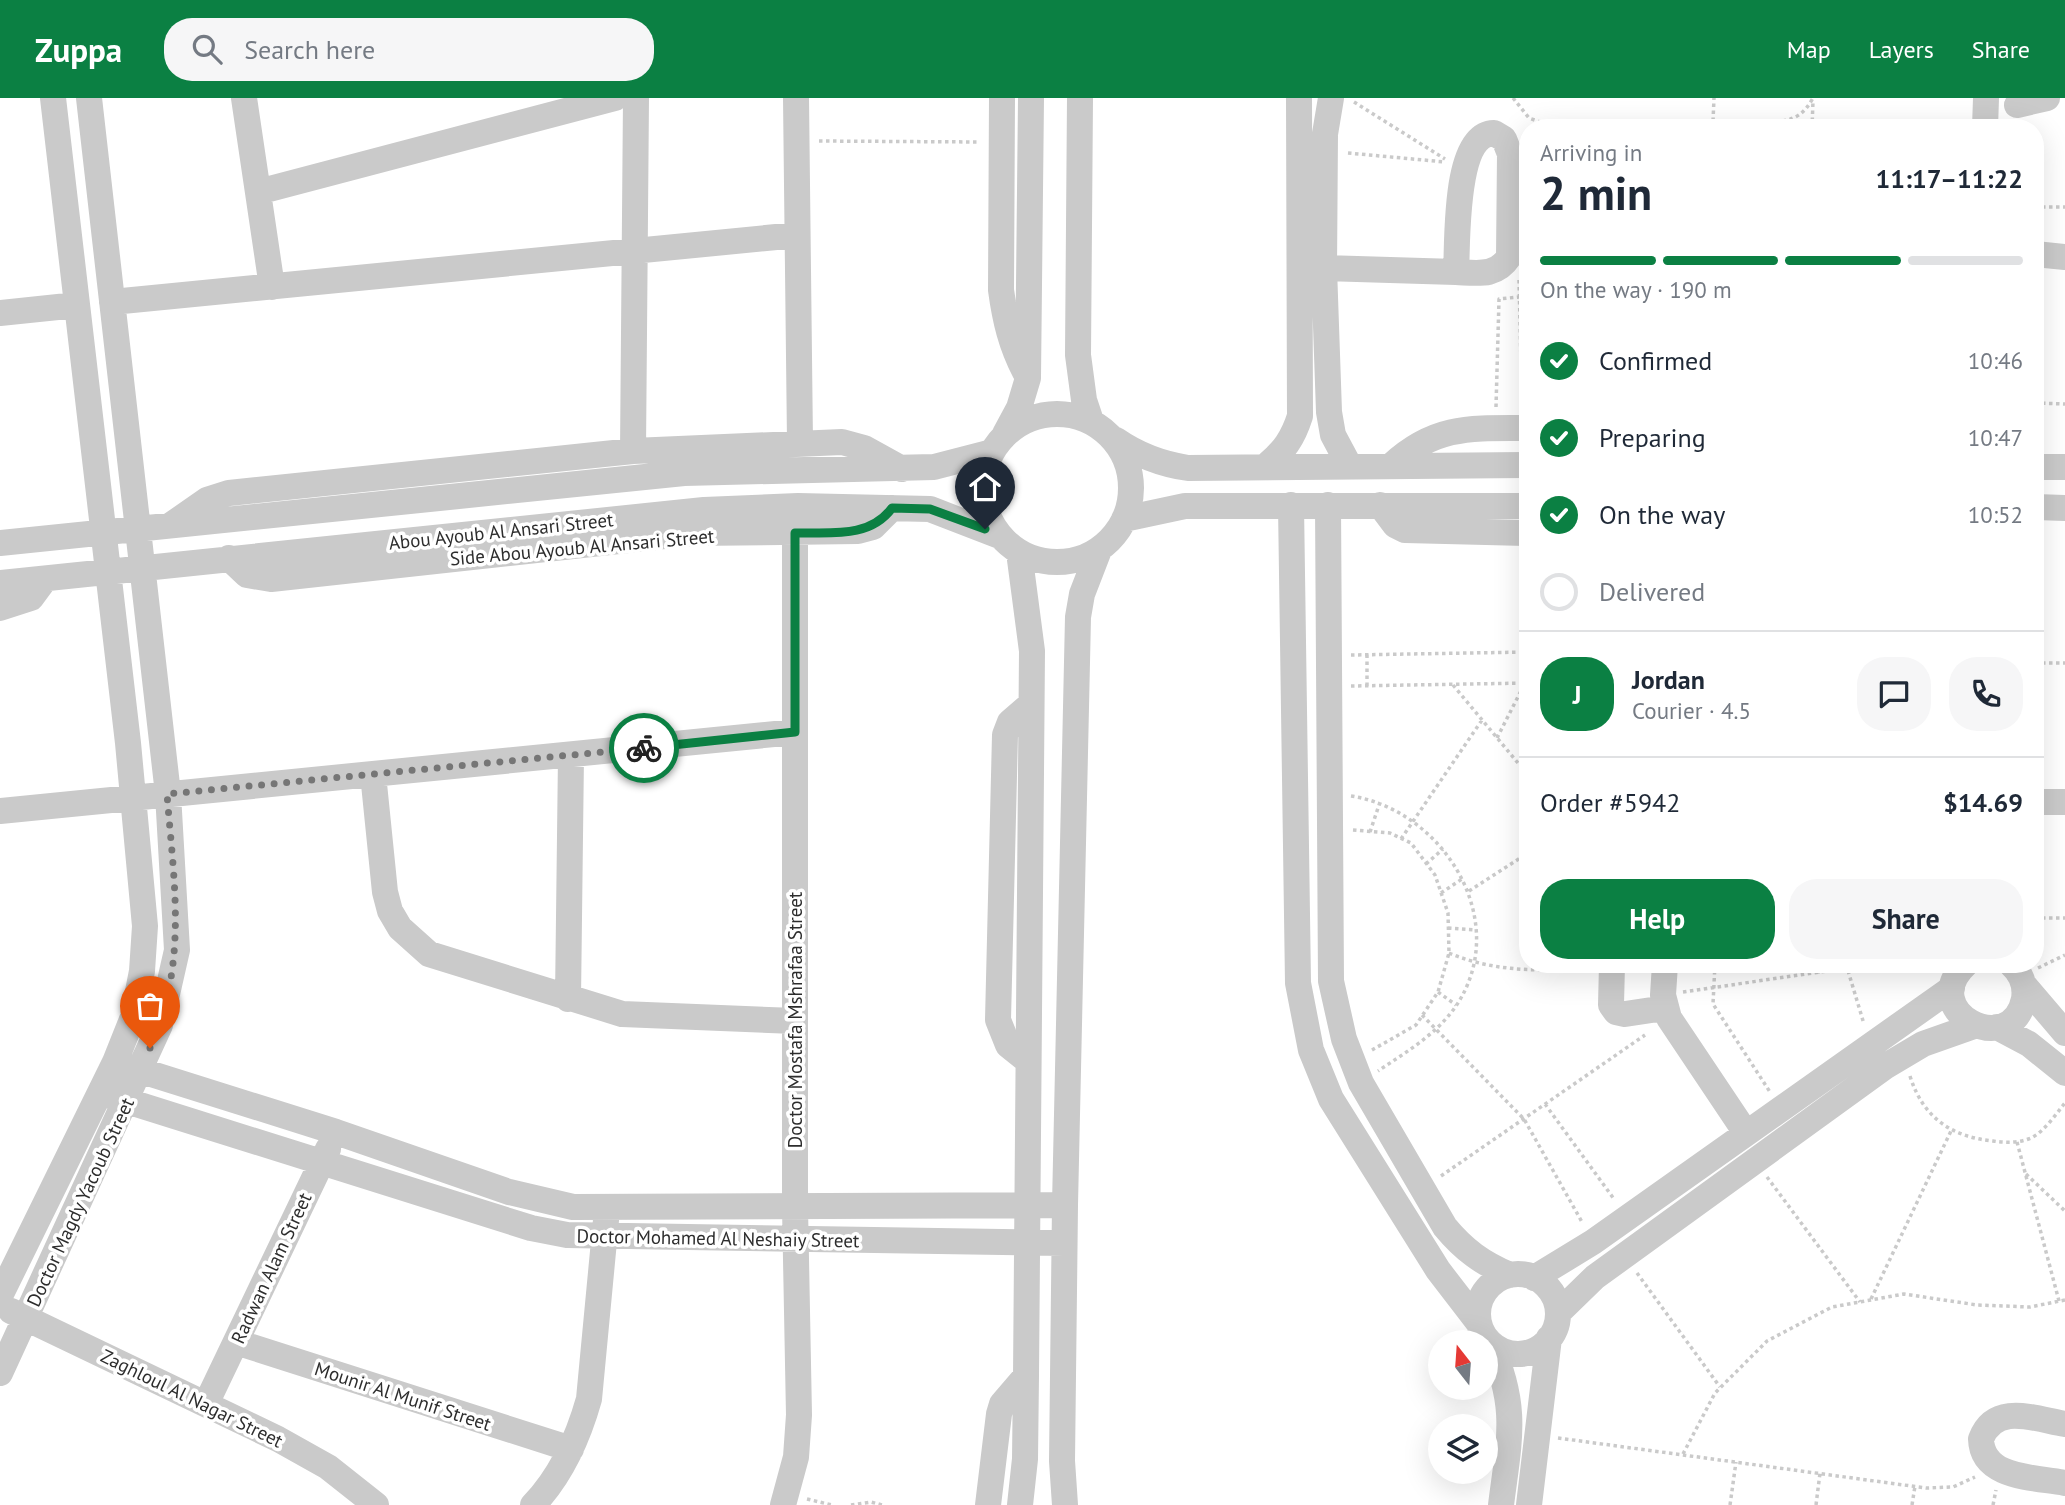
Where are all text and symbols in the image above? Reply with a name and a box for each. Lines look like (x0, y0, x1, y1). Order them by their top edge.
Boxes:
search box (164, 18, 654, 81)
text: Zuppa (35, 28, 122, 71)
icon: search (188, 30, 226, 68)
text: Search here (244, 33, 375, 66)
text: Map (1787, 34, 1831, 65)
text: Layers (1869, 34, 1934, 65)
text: Share (1972, 34, 2030, 65)
text: Arriving in (1540, 138, 1642, 167)
text: 11:17–11:22 (1876, 162, 2023, 195)
text: 2 min (1540, 163, 1652, 223)
text: On the way · 190 m (1540, 275, 1732, 304)
icon: check (1540, 342, 1578, 380)
text: Confirmed (1599, 344, 1712, 377)
text: 10:46 (1968, 346, 2023, 375)
icon: check (1540, 419, 1578, 457)
text: Preparing (1599, 421, 1706, 454)
text: 10:47 (1968, 423, 2023, 452)
pin (955, 457, 1015, 529)
icon: home (966, 468, 1004, 506)
icon: check (1540, 496, 1578, 534)
text: On the way (1599, 498, 1725, 531)
text: 10:52 (1968, 500, 2023, 529)
street label: Abou Ayoub Al Ansari Street (387, 507, 615, 555)
street label: Side Abou Ayoub Al Ansari Street (449, 523, 716, 571)
text: Delivered (1599, 575, 1705, 608)
button: chat (1857, 657, 1931, 731)
button: phone (1949, 657, 2023, 731)
text: Jordan (1632, 663, 1705, 696)
text: J (1573, 678, 1581, 711)
text: Courier · 4.5 (1632, 696, 1751, 725)
courier (609, 713, 679, 783)
icon: bike (625, 729, 663, 767)
text: Order #5942 (1540, 786, 1680, 819)
text: $14.69 (1943, 786, 2023, 819)
button: Help (1540, 879, 1775, 959)
button: Share (1789, 879, 2023, 959)
street label: Doctor Mostafa Mshrafaa Street (783, 891, 807, 1148)
pin (120, 976, 180, 1048)
icon: bag (131, 987, 169, 1025)
street label: Doctor Magdy Yacoub Street (21, 1093, 139, 1310)
street label: Radwan Alam Street (225, 1188, 317, 1347)
street label: Doctor Mohamed Al Neshaiy Street (576, 1224, 860, 1252)
north arrow (1428, 1330, 1498, 1400)
map controls (1428, 1330, 1498, 1484)
street label: Zaghloul Al Nagar Street (97, 1343, 287, 1453)
street label: Mounir Al Munif Street (312, 1356, 495, 1436)
button: layers (1428, 1414, 1498, 1484)

